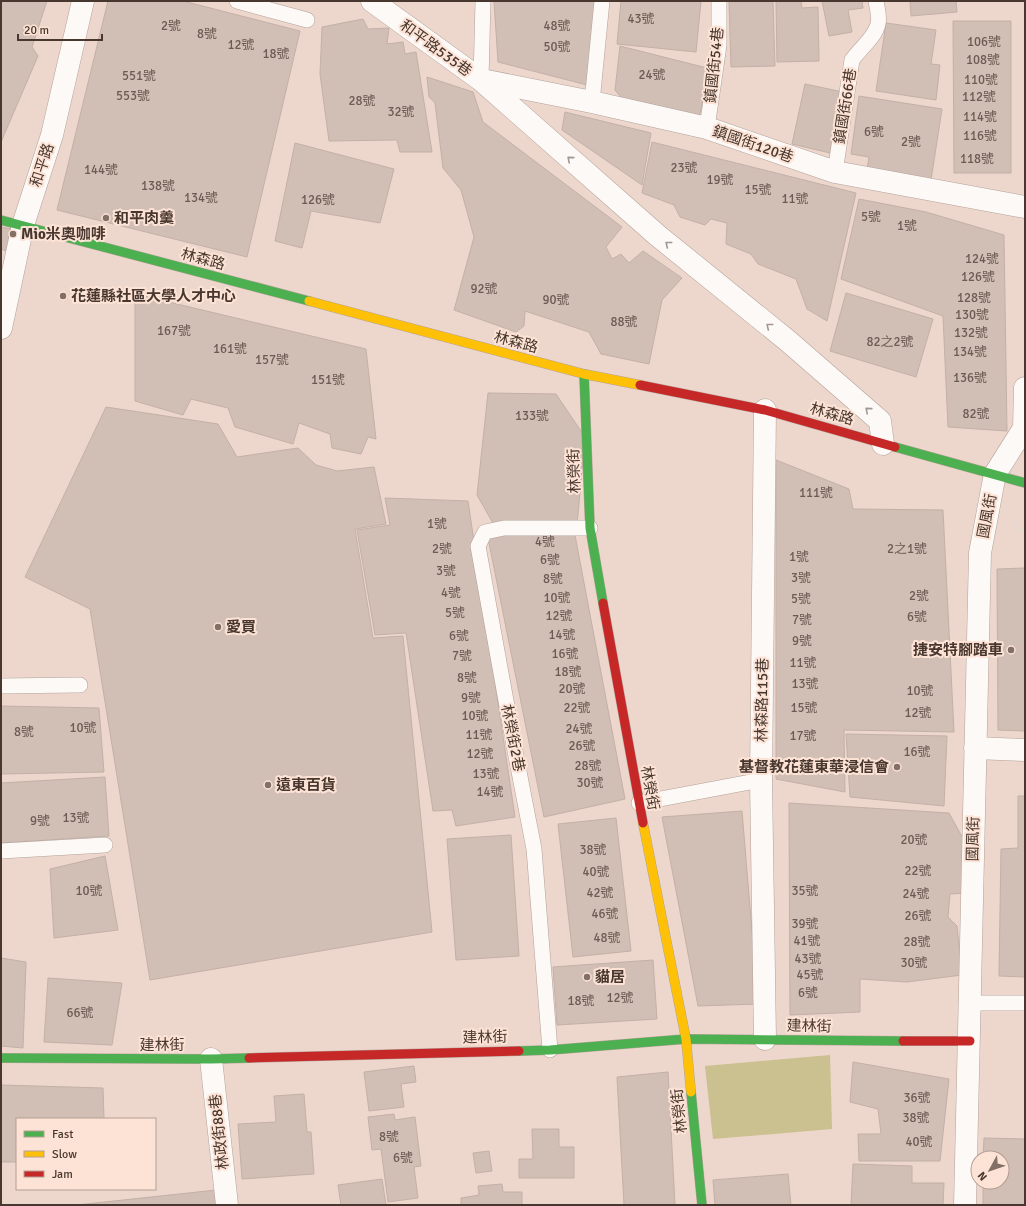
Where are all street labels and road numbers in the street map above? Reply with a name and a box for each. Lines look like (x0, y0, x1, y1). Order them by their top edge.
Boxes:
street label: 和平路535巷 (397, 16, 475, 80)
street label: 鎮國街54巷 (701, 26, 727, 104)
street label: 鎮國街66巷 (830, 67, 860, 145)
street label: 鎮國街120巷 (710, 122, 796, 166)
street label: 和平路 (26, 141, 58, 189)
street label: 林森路 (179, 244, 227, 274)
street label: 林森路 (492, 327, 540, 357)
street label: 林森路 (808, 399, 856, 429)
street label: 林榮街 (564, 448, 584, 494)
street label: 國風街 (974, 492, 1000, 540)
street label: 林森路115巷 (752, 658, 772, 742)
street label: 林榮街2巷 (498, 703, 528, 773)
street label: 林榮街 (637, 764, 663, 812)
street label: 國風街 (964, 816, 982, 862)
street label: 建林街 (786, 1017, 832, 1035)
street label: 建林街 (462, 1028, 508, 1046)
street label: 建林街 (139, 1036, 185, 1054)
street label: 林榮街 (668, 1088, 690, 1134)
street label: 林政街88巷 (206, 1093, 232, 1171)

